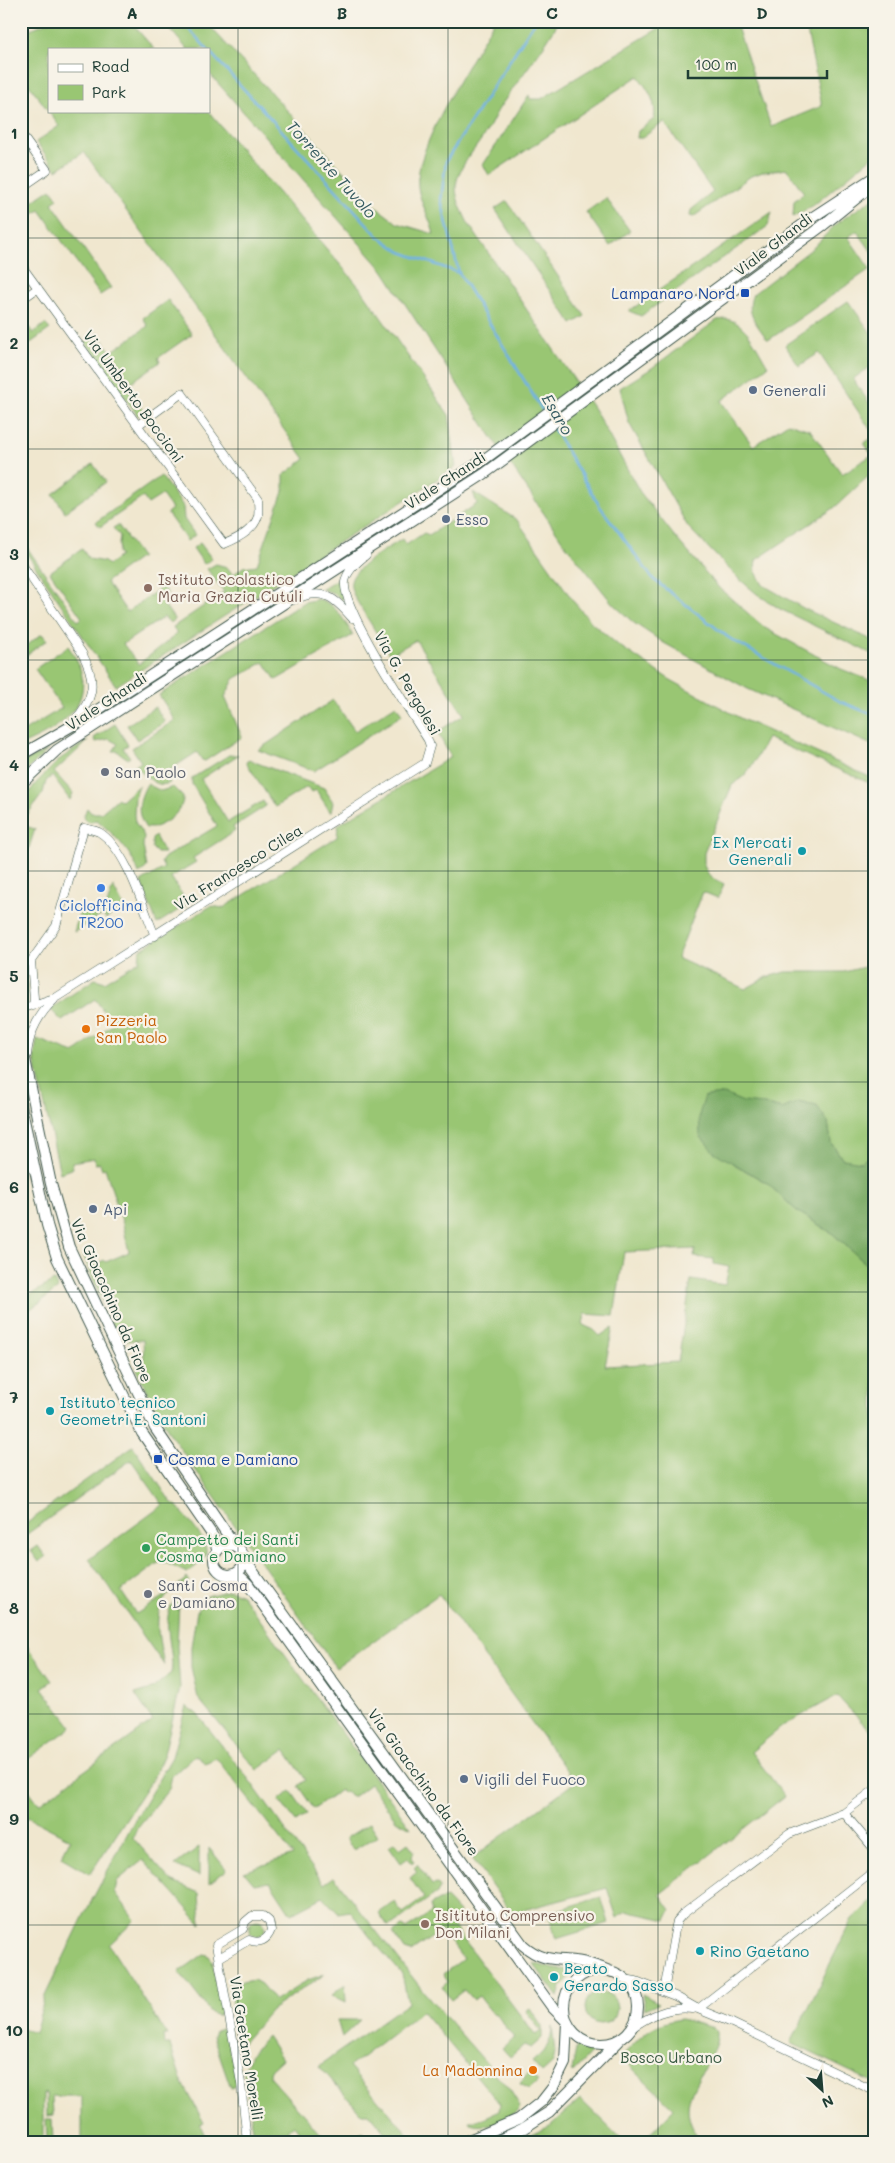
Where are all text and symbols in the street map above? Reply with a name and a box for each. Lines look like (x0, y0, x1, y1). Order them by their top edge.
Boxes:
text: A (126, 2, 138, 23)
text: B (337, 2, 347, 23)
text: C (546, 2, 558, 23)
text: D (756, 2, 768, 23)
legend (48, 48, 210, 112)
scale bar (688, 48, 826, 80)
text: 100 m (695, 54, 737, 74)
text: Road (92, 56, 129, 76)
text: Park (92, 82, 126, 102)
water label: Torrente Tuvolo (283, 116, 382, 223)
text: 1 (10, 122, 18, 143)
street label: Viale Ghandi (730, 208, 816, 280)
place label: Lampanaro Nord (611, 283, 735, 303)
marker: Lampanaro Nord (739, 287, 751, 299)
street label: Via Umberto Boccioni (79, 326, 189, 466)
text: 2 (10, 332, 19, 353)
place label: Generali (763, 380, 826, 400)
marker: Generali (747, 384, 759, 396)
water label: Esaro (538, 390, 579, 439)
street label: Viale Ghandi (401, 446, 489, 514)
place label: Esso (456, 509, 488, 529)
marker: Esso (440, 513, 452, 525)
text: 3 (9, 543, 19, 564)
place label: Istituto Scolastico Maria Grazia Cutuli (158, 569, 303, 606)
marker: Istituto Scolastico Maria Grazia Cutuli (142, 582, 154, 594)
street label: Via G. Pergolesi (370, 627, 446, 739)
street label: Viale Ghandi (62, 667, 150, 735)
text: 4 (9, 754, 19, 775)
place label: San Paolo (115, 762, 186, 782)
marker: San Paolo (99, 766, 111, 778)
street label: Via Francesco Cilea (170, 819, 306, 915)
place label: Ex Mercati Generali (713, 832, 792, 869)
marker: Ex Mercati Generali (796, 845, 808, 857)
marker: Ciclofficina TR200 (95, 882, 107, 894)
place label: Ciclofficina TR200 (59, 895, 143, 932)
text: 5 (9, 965, 19, 986)
place label: Pizzeria San Paolo (96, 1010, 167, 1047)
marker: Pizzeria San Paolo (80, 1023, 92, 1035)
text: 6 (9, 1176, 19, 1197)
place label: Api (103, 1199, 127, 1219)
marker: Api (87, 1203, 99, 1215)
street label: Via Gioacchino da Fiore (67, 1215, 157, 1385)
text: 7 (10, 1386, 19, 1407)
place label: Istituto tecnico Geometri E. Santoni (60, 1392, 206, 1429)
marker: Istituto tecnico Geometri E. Santoni (44, 1405, 56, 1417)
place label: Cosma e Damiano (168, 1449, 298, 1469)
marker: Cosma e Damiano (152, 1453, 164, 1465)
place label: Campetto dei Santi Cosma e Damiano (156, 1529, 299, 1566)
marker: Campetto dei Santi Cosma e Damiano (140, 1542, 152, 1554)
place label: Santi Cosma e Damiano (158, 1575, 248, 1612)
marker: Santi Cosma e Damiano (142, 1588, 154, 1600)
text: 8 (9, 1597, 19, 1618)
street label: Via Gioacchino da Fiore (364, 1704, 484, 1860)
place label: Vigili del Fuoco (474, 1769, 585, 1789)
marker: Vigili del Fuoco (458, 1773, 470, 1785)
text: 9 (9, 1808, 19, 1829)
place label: Isitituto Comprensivo Don Milani (435, 1905, 594, 1942)
marker: Isitituto Comprensivo Don Milani (419, 1918, 431, 1930)
place label: Rino Gaetano (710, 1941, 809, 1961)
marker: Rino Gaetano (694, 1945, 706, 1957)
place label: Beato Gerardo Sasso (564, 1958, 673, 1995)
marker: Beato Gerardo Sasso (548, 1971, 560, 1983)
street label: Via Gaetano Morelli (226, 1974, 268, 2122)
text: 10 (5, 2019, 23, 2040)
park label: Bosco Urbano (620, 2047, 722, 2067)
place label: La Madonnina (422, 2060, 523, 2080)
marker: La Madonnina (527, 2064, 539, 2076)
north arrow (798, 2066, 848, 2116)
text: N (819, 2091, 837, 2113)

